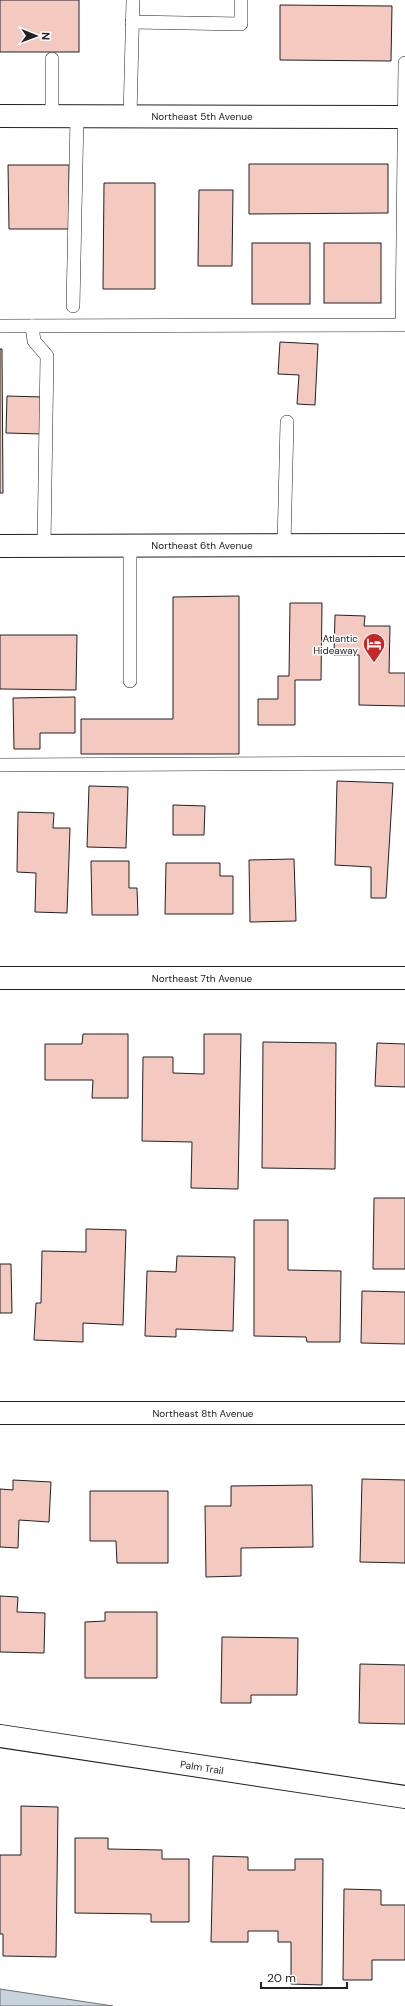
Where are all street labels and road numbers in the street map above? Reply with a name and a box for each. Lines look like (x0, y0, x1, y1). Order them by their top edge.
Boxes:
street label: Northeast 5th Avenue (151, 110, 253, 123)
street label: Northeast 6th Avenue (151, 539, 253, 552)
street label: Northeast 7th Avenue (152, 972, 252, 985)
street label: Northeast 8th Avenue (152, 1407, 254, 1420)
street label: Palm Trail (179, 1758, 224, 1777)

